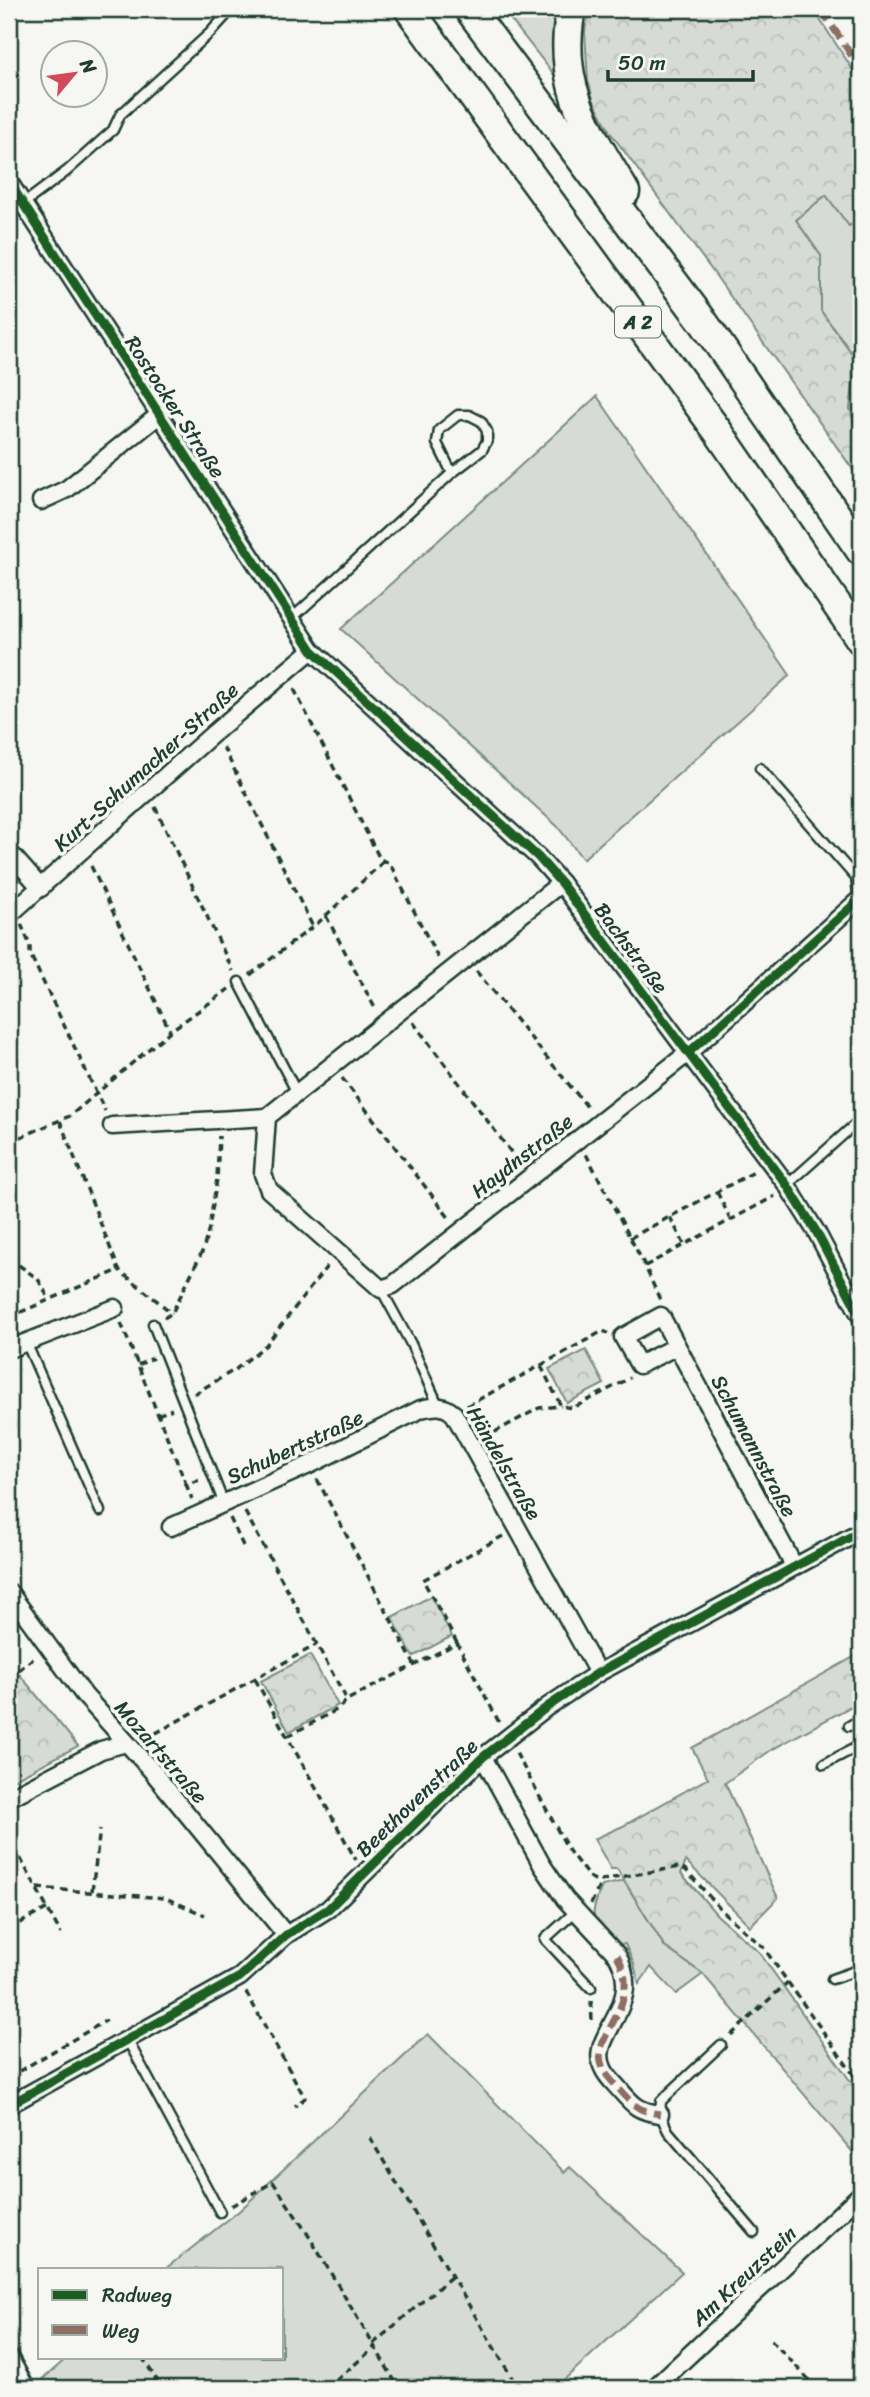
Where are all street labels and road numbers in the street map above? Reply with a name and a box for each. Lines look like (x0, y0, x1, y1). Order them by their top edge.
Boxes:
road number: A 2 (615, 306, 661, 338)
street label: Rostocker Straße (114, 328, 236, 487)
street label: Kurt-Schumacher-Straße (44, 672, 248, 861)
street label: Bachstraße (584, 894, 678, 1002)
street label: Haydnstraße (462, 1103, 582, 1209)
street label: Schumannstraße (700, 1368, 808, 1525)
street label: Schubertstraße (220, 1398, 370, 1495)
street label: Händelstraße (456, 1398, 552, 1528)
street label: Mozartstraße (104, 1691, 218, 1813)
street label: Beethovenstraße (347, 1729, 487, 1867)
street label: Am Kreuzstein (681, 2216, 806, 2337)

